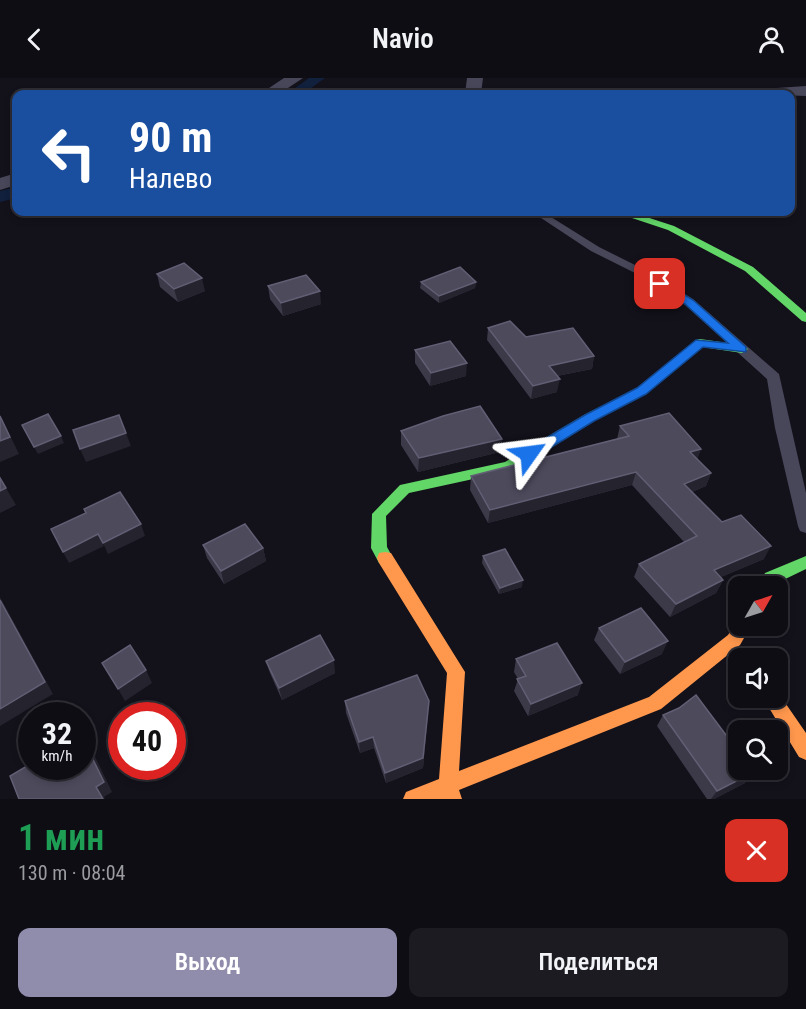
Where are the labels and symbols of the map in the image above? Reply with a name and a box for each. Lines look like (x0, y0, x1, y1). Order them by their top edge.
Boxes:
pin (634, 258, 685, 309)
position arrow (497, 422, 561, 486)
north arrow (728, 576, 788, 636)
speed limit sign: 40 (108, 702, 186, 780)

